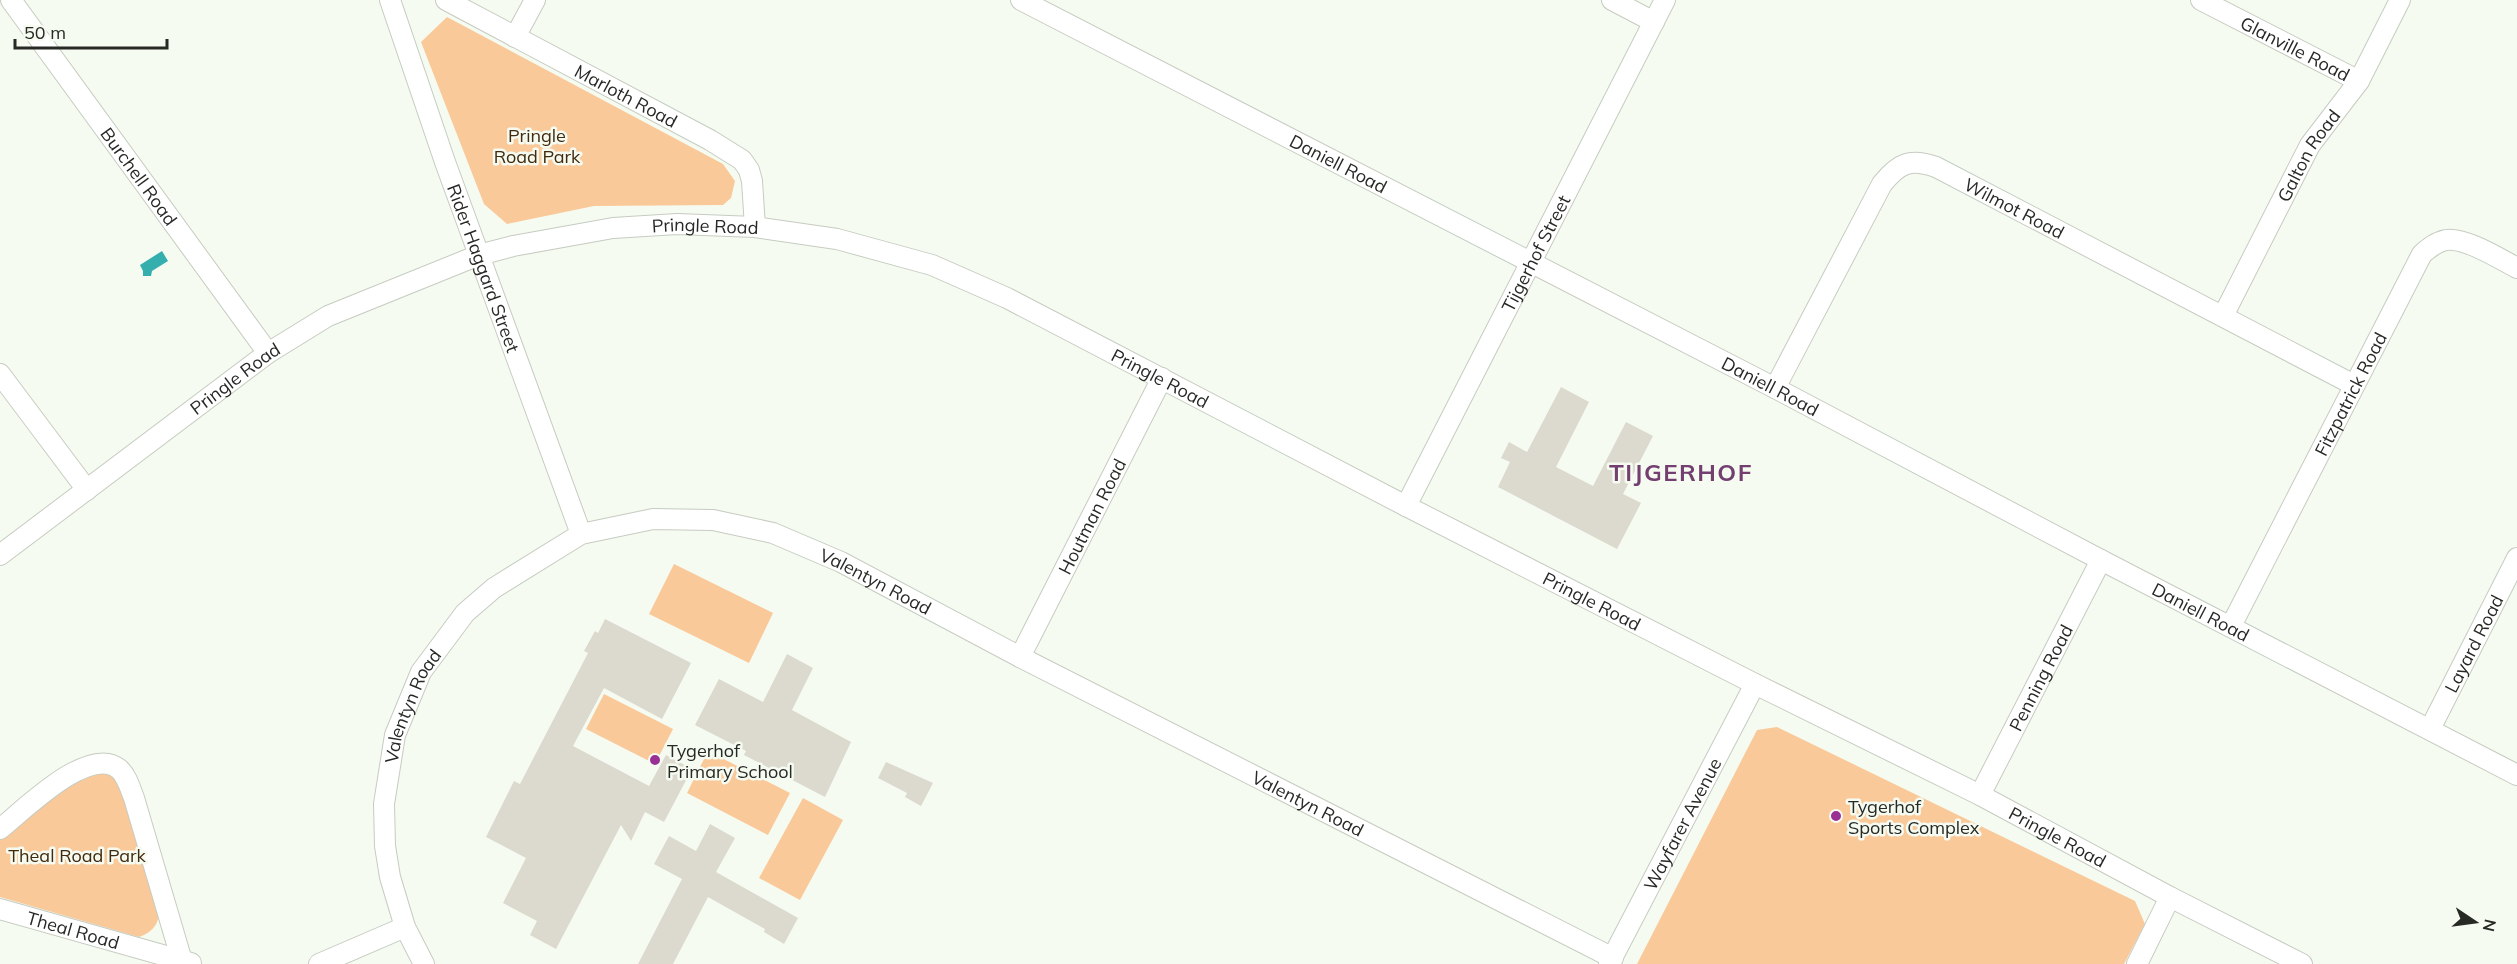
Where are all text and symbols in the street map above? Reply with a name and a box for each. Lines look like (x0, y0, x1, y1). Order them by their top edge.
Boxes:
street label: Glanville Road (2237, 11, 2354, 86)
scale bar (15, 12, 166, 50)
text: 50 m (24, 21, 66, 44)
street label: Marloth Road (571, 59, 682, 132)
street label: Galton Road (2272, 104, 2345, 205)
street label: Burchell Road (96, 123, 183, 230)
park label: Pringle Road Park (494, 124, 581, 168)
street label: Daniell Road (1286, 129, 1391, 198)
street label: Wilmot Road (1960, 172, 2068, 243)
street label: Rider Haggard Street (442, 181, 525, 355)
street label: Tijgerhof Street (1496, 191, 1575, 315)
street label: Pringle Road (651, 212, 759, 239)
street label: Fitzpatrick Road (2309, 328, 2391, 460)
street label: Pringle Road (185, 337, 284, 419)
street label: Pringle Road (1108, 343, 1213, 413)
street label: Daniell Road (1718, 351, 1823, 421)
street label: Houtman Road (1053, 454, 1131, 578)
district label: TIJGERHOF (1609, 457, 1753, 487)
street label: Valentyn Road (817, 543, 935, 619)
street label: Pringle Road (1539, 566, 1645, 635)
street label: Daniell Road (2148, 577, 2253, 646)
street label: Layard Road (2439, 591, 2508, 696)
street label: Penning Road (2003, 620, 2077, 735)
street label: Valentyn Road (379, 644, 446, 765)
place label: Tygerhof Primary School (667, 739, 793, 783)
marker: Tygerhof Primary School (648, 753, 662, 767)
street label: Wayfarer Avenue (1638, 754, 1726, 894)
street label: Valentyn Road (1248, 765, 1368, 841)
place label: Tygerhof Sports Complex (1848, 795, 1980, 839)
street label: Pringle Road (2005, 801, 2110, 872)
marker: Tygerhof Sports Complex (1829, 809, 1843, 823)
park label: Theal Road Park (8, 844, 147, 867)
north arrow (2445, 892, 2505, 952)
street label: Theal Road (24, 906, 122, 954)
text: N (2479, 917, 2501, 934)

